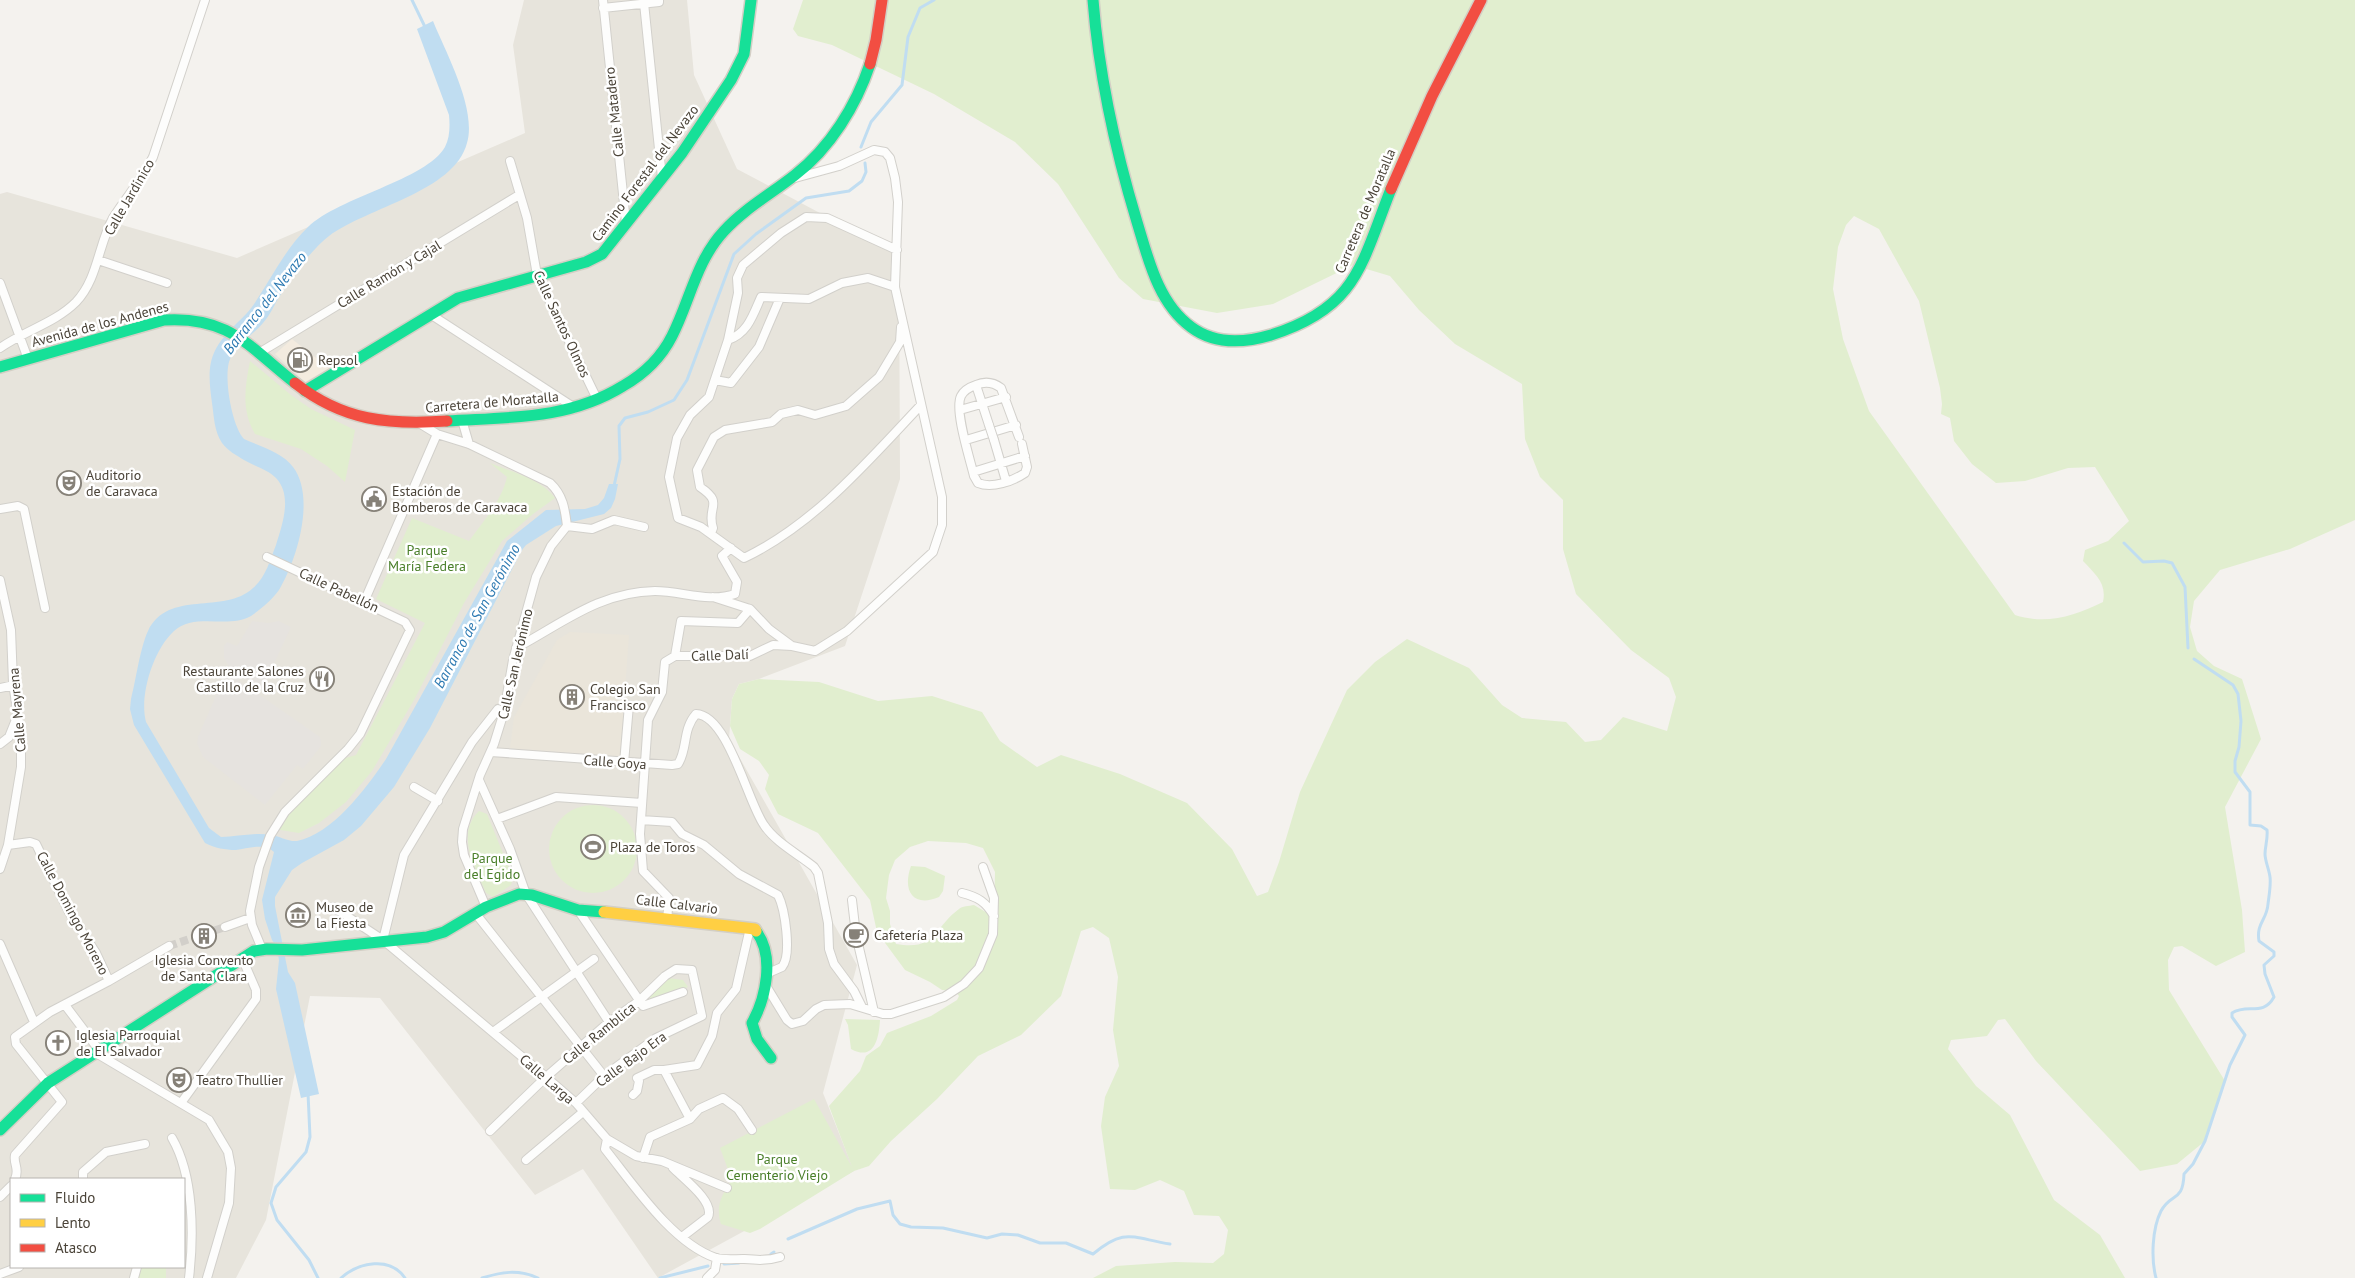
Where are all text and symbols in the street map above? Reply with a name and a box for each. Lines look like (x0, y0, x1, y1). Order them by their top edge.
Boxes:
street label: Calle Matadero (600, 66, 628, 158)
street label: Camino Forestal del Nevazo (588, 101, 702, 245)
street label: Carretera de Moratalla (1331, 146, 1399, 276)
street label: Calle Jardinico (100, 155, 158, 239)
street label: Calle Ramón y Cajal (334, 236, 444, 312)
water label: Barranco del Nevazo (219, 248, 310, 358)
street label: Calle Santos Olmos (529, 268, 595, 380)
street label: Avenida de los Andenes (29, 297, 171, 351)
fuel station icon: Repsol (287, 347, 313, 373)
place label: Repsol (318, 351, 358, 369)
street label: Carretera de Moratalla (424, 387, 560, 417)
place label: Auditorio de Caravaca (86, 466, 158, 500)
theatre icon: Auditorio de Caravaca (56, 470, 82, 496)
place label: Estación de Bomberos de Caravaca (392, 482, 527, 516)
public building icon: Estación de Bomberos de Caravaca (361, 486, 387, 512)
water label: Barranco de San Gerónimo (429, 540, 524, 691)
park label: Parque María Federa (388, 541, 466, 575)
street label: Calle Pabellón (296, 564, 382, 616)
street label: Calle San Jerónimo (493, 607, 537, 721)
street label: Calle Dalí (691, 645, 749, 665)
place label: Restaurante Salones Castillo de la Cruz (183, 662, 304, 696)
restaurant icon: Restaurante Salones Castillo de la Cruz (309, 666, 335, 692)
street label: Calle Mayrena (4, 667, 30, 753)
place label: Colegio San Francisco (590, 680, 661, 714)
building icon: Colegio San Francisco (559, 684, 585, 710)
street label: Calle Goya (583, 751, 647, 773)
sports icon: Plaza de Toros (580, 834, 606, 860)
place label: Plaza de Toros (610, 838, 695, 856)
street label: Calle Domingo Moreno (33, 848, 113, 978)
park label: Parque del Egido (464, 849, 520, 883)
street label: Calle Calvario (635, 890, 719, 918)
place label: Museo de la Fiesta (316, 898, 373, 932)
museum icon: Museo de la Fiesta (285, 902, 311, 928)
cafe icon: Cafetería Plaza (843, 922, 869, 948)
building icon: Iglesia Convento de Santa Clara (191, 923, 217, 949)
place label: Cafetería Plaza (874, 926, 963, 944)
place label: Iglesia Convento de Santa Clara (154, 951, 254, 985)
street label: Calle Ramblica (559, 998, 639, 1068)
place label: Iglesia Parroquial de El Salvador (76, 1026, 180, 1060)
street label: Calle Bajo Era (592, 1027, 670, 1091)
church icon: Iglesia Parroquial de El Salvador (45, 1030, 71, 1056)
street label: Calle Larga (516, 1050, 578, 1108)
theatre icon: Teatro Thullier (166, 1067, 192, 1093)
place label: Teatro Thullier (196, 1071, 283, 1089)
park label: Parque Cementerio Viejo (726, 1150, 828, 1184)
legend (10, 1178, 185, 1268)
text: Fluido (55, 1188, 95, 1207)
text: Lento (55, 1213, 91, 1232)
text: Atasco (55, 1238, 97, 1257)

